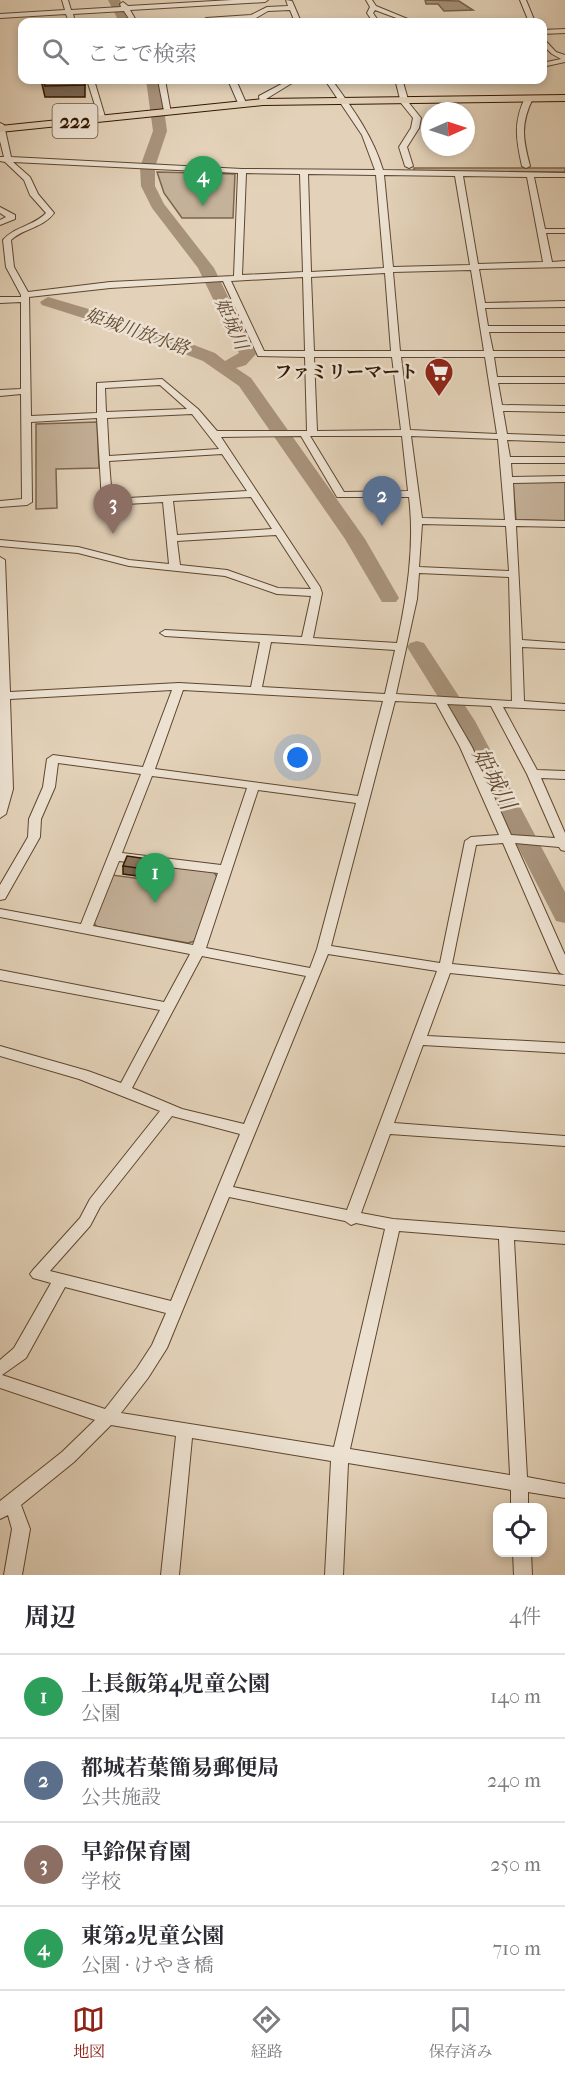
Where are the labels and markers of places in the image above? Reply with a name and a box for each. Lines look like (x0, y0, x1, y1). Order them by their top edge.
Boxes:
pin: 4 (184, 156, 222, 206)
supermarket icon: ファミリーマート (423, 356, 455, 398)
place label: ファミリーマート (274, 362, 418, 383)
pin: 2 (362, 476, 401, 526)
pin: 3 (94, 484, 132, 534)
pin: 1 (136, 854, 174, 903)

